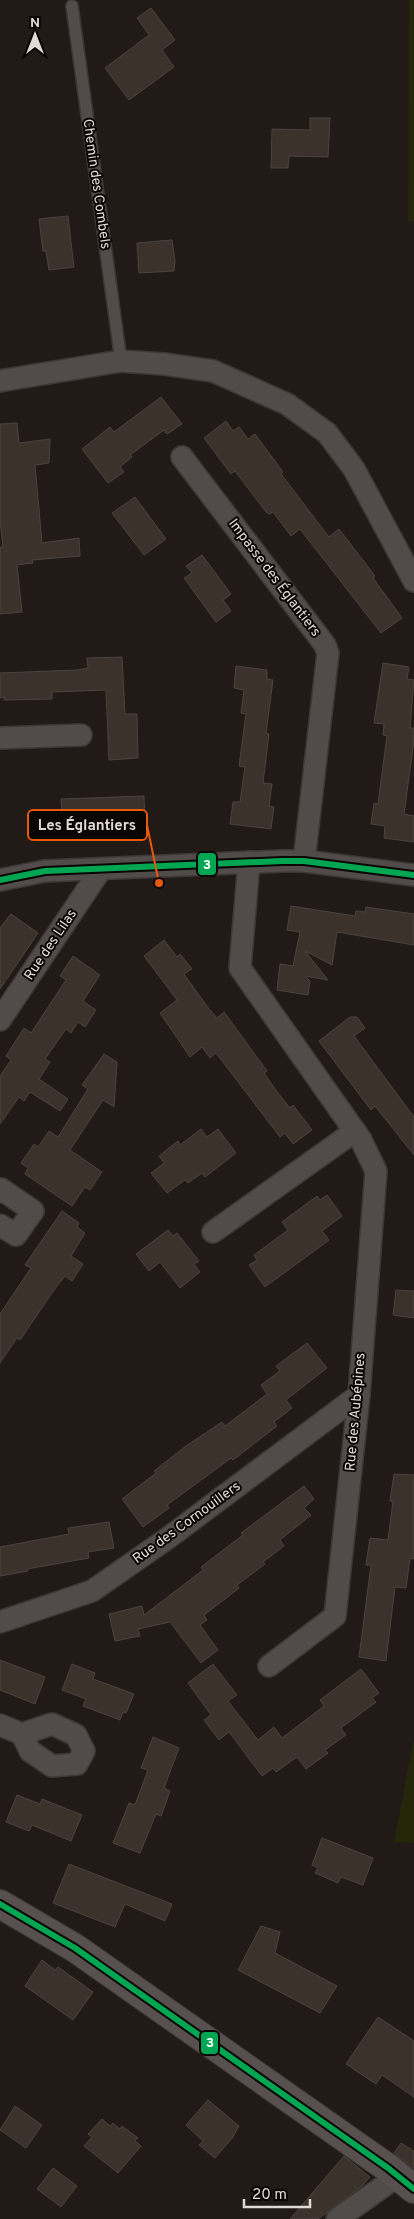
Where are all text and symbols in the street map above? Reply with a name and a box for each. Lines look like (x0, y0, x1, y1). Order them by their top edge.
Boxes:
north arrow (10, 10, 60, 60)
text: N (30, 15, 40, 32)
street label: Chemin des Combels (78, 118, 114, 250)
street label: Impasse des Églantiers (224, 515, 325, 640)
callout: Les Églantiers (28, 810, 147, 840)
text: Les Églantiers (38, 816, 136, 836)
line badge: 3 (197, 852, 217, 876)
text: 3 (203, 857, 211, 874)
street label: Rue des Lilas (21, 906, 81, 984)
street label: Rue des Aubépines (342, 1352, 370, 1472)
street label: Rue des Cornouillers (130, 1478, 244, 1568)
line badge: 3 (200, 2031, 219, 2055)
text: 3 (206, 2035, 214, 2052)
scale bar (244, 2176, 310, 2208)
text: 20 m (252, 2186, 287, 2205)

